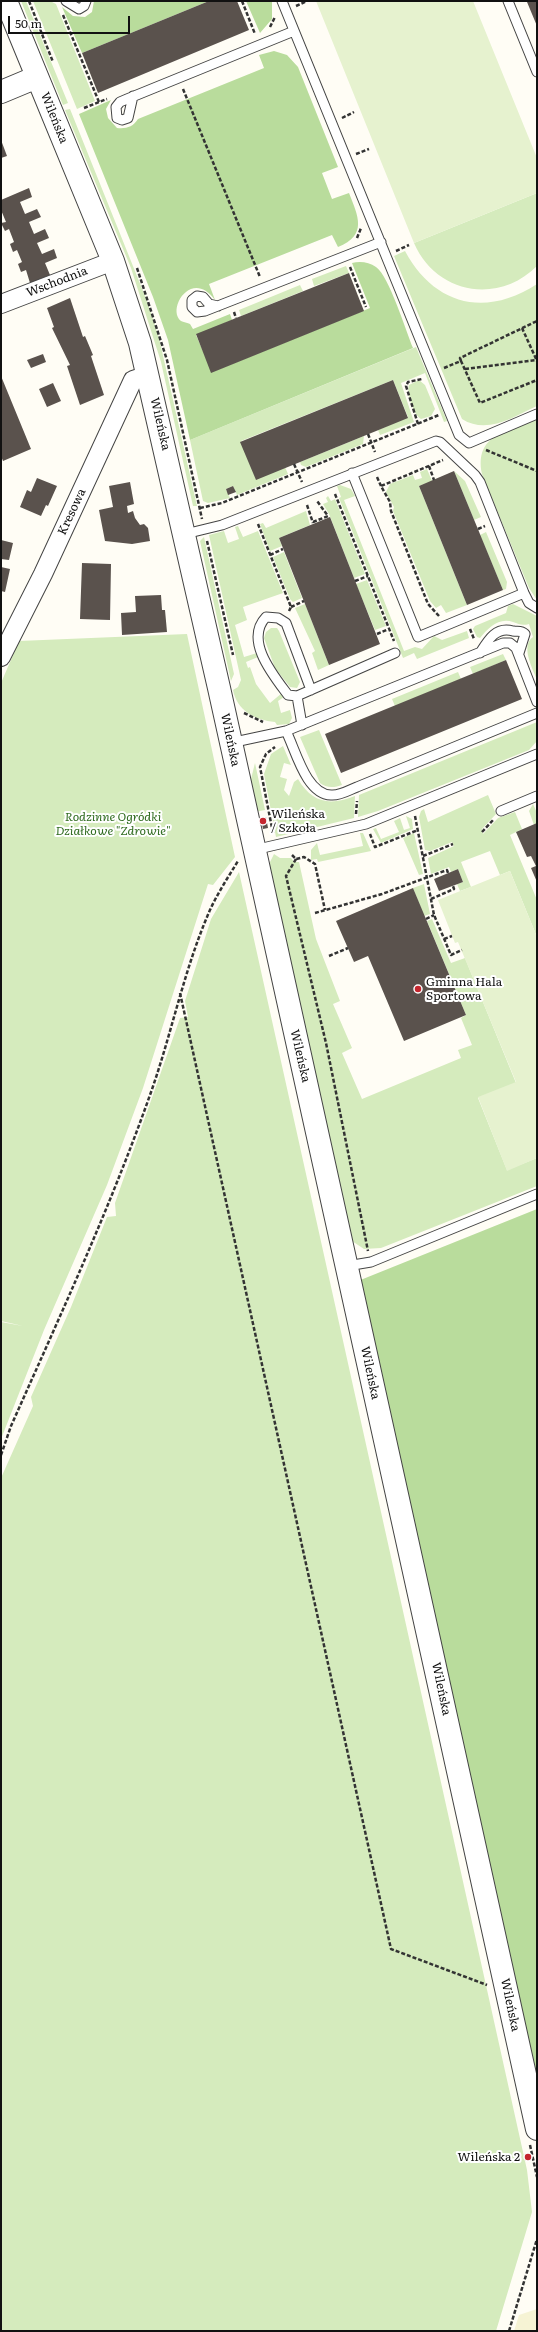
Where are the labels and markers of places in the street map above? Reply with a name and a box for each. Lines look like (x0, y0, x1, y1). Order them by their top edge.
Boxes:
place label: Wileńska / Szkoła (271, 807, 325, 835)
marker: Wileńska / Szkoła (258, 816, 268, 826)
place label: Gminna Hala Sportowa (426, 975, 502, 1003)
marker: Gminna Hala Sportowa (413, 984, 423, 994)
place label: Wileńska 2 (458, 2150, 520, 2164)
marker: Wileńska 2 (523, 2152, 533, 2162)

